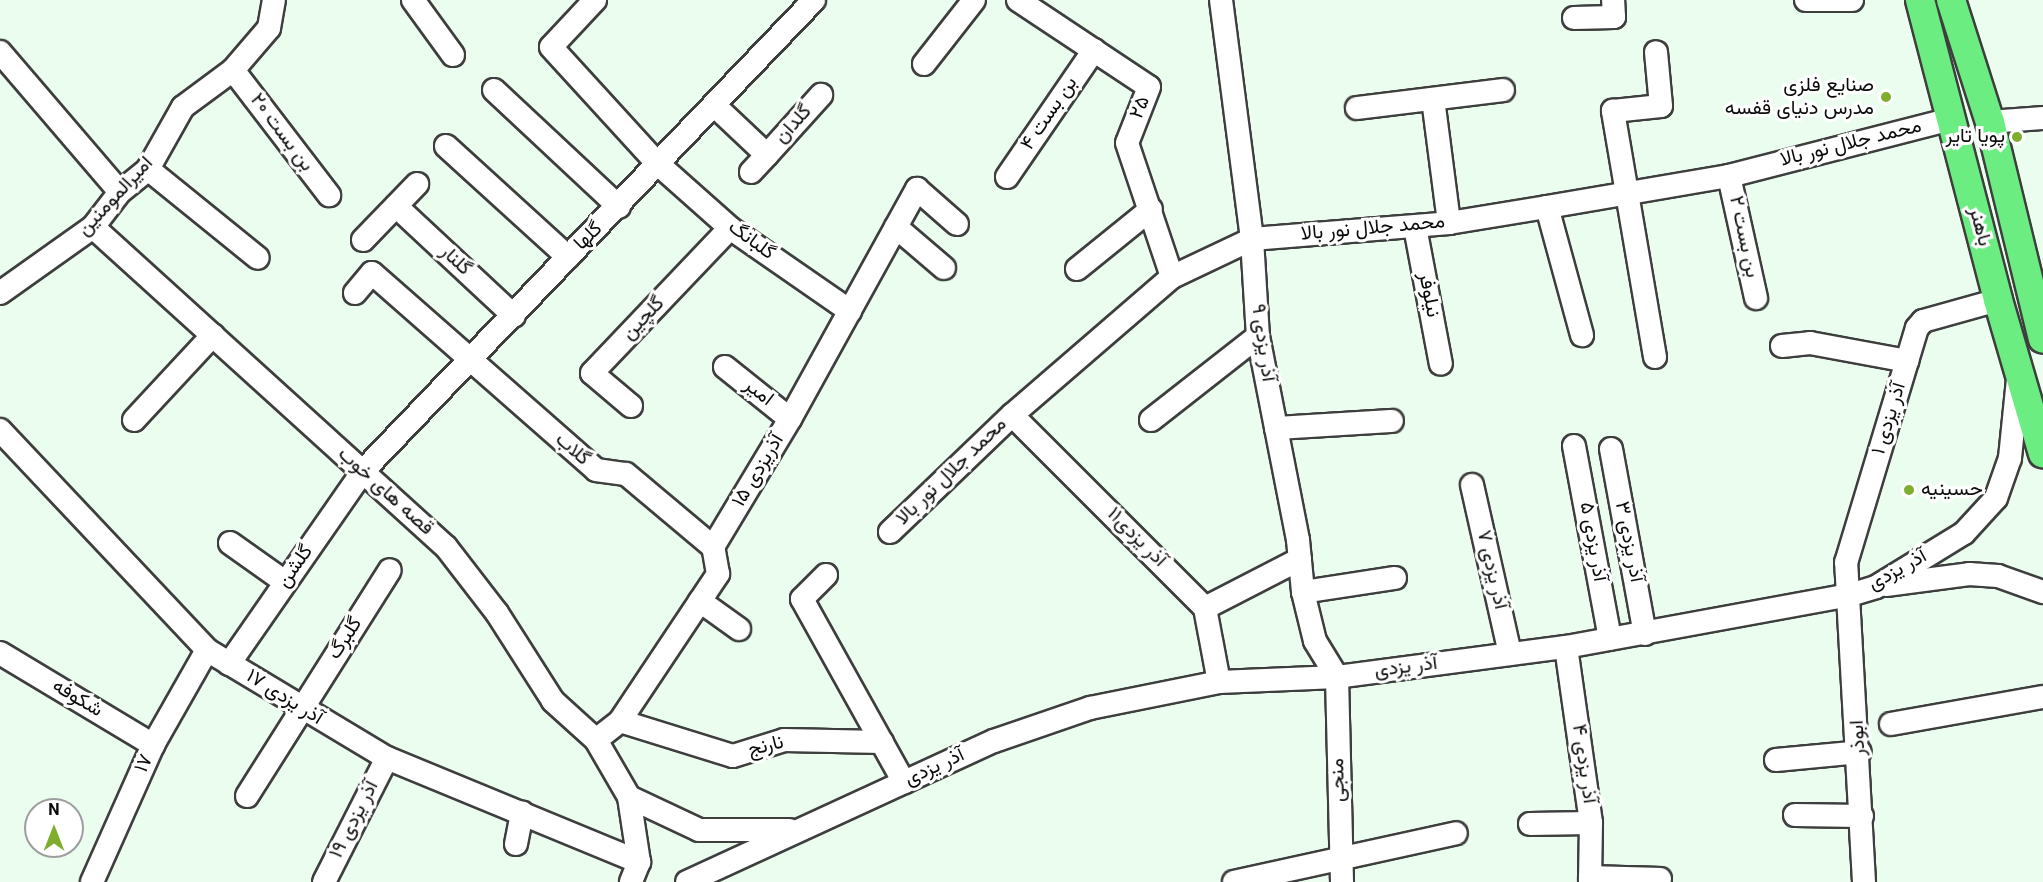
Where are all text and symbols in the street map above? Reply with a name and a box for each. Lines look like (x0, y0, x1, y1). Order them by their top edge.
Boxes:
street label: بن بست ۴ (1017, 73, 1083, 155)
place label: صنایع فلزی مدرس دنیای قفسه (1725, 74, 1874, 121)
street label: بن بست ۲۰ (244, 89, 318, 177)
marker: صنایع فلزی مدرس دنیای قفسه (1879, 90, 1893, 104)
street label: ۲۵ (1126, 93, 1156, 123)
street label: گلدان (770, 101, 818, 149)
street label: محمد جلال نور بالا (1778, 115, 1924, 173)
place label: پویا تایر (1945, 125, 2005, 149)
marker: پویا تایر (2010, 130, 2024, 144)
street label: امیرالمومنین (73, 152, 159, 242)
street label: بن بست ۲ (1723, 194, 1763, 280)
street label: باهنر (1962, 205, 1996, 249)
street label: محمد جلال نور بالا (1300, 211, 1446, 247)
street label: گلبانگ (723, 216, 779, 266)
street label: گلها (570, 218, 608, 256)
street label: گلنار (434, 241, 476, 281)
street label: نیلوفر (1412, 271, 1444, 319)
street label: گلچین (618, 292, 670, 346)
street label: آذر یزدی ۹ (1245, 303, 1279, 383)
street label: امیر (738, 374, 778, 412)
street label: آذر یزدی ۱ (1868, 380, 1912, 458)
street label: محمد جلال نور بالا (892, 413, 1012, 531)
street label: گلاب (550, 428, 594, 472)
street label: ۱۵ آذریزدی (728, 430, 790, 512)
street label: قصه های خوب (332, 443, 438, 541)
place label: حسینیه (1921, 478, 1983, 502)
marker: حسینیه (1902, 483, 1916, 497)
street label: آذر یزدی ۵ (1573, 500, 1611, 584)
street label: آذر یزدی ۳ (1608, 500, 1648, 584)
street label: آذر یزدی۱۱ (1101, 503, 1171, 573)
street label: آذر یزدی ۷ (1470, 528, 1512, 612)
street label: گلشن (273, 541, 319, 593)
street label: آذر یزدی (1865, 545, 1931, 597)
street label: گلبرگ (324, 613, 368, 665)
street label: آذر یزدی (1373, 652, 1439, 684)
street label: آذر یزدی ۱۷ (241, 665, 327, 731)
street label: شکوفه (48, 675, 106, 723)
street label: ابوذر (1846, 719, 1872, 757)
street label: ۴ آذر یزدی (1566, 723, 1600, 805)
street label: نارنج (746, 731, 786, 763)
street label: آذر یزدی (901, 744, 969, 792)
street label: ۱۷ (130, 751, 160, 777)
street label: منجی (1327, 758, 1351, 802)
street label: آذر یزدی ۱۹ (325, 777, 385, 863)
north arrow (24, 798, 84, 858)
text: N (48, 799, 60, 824)

